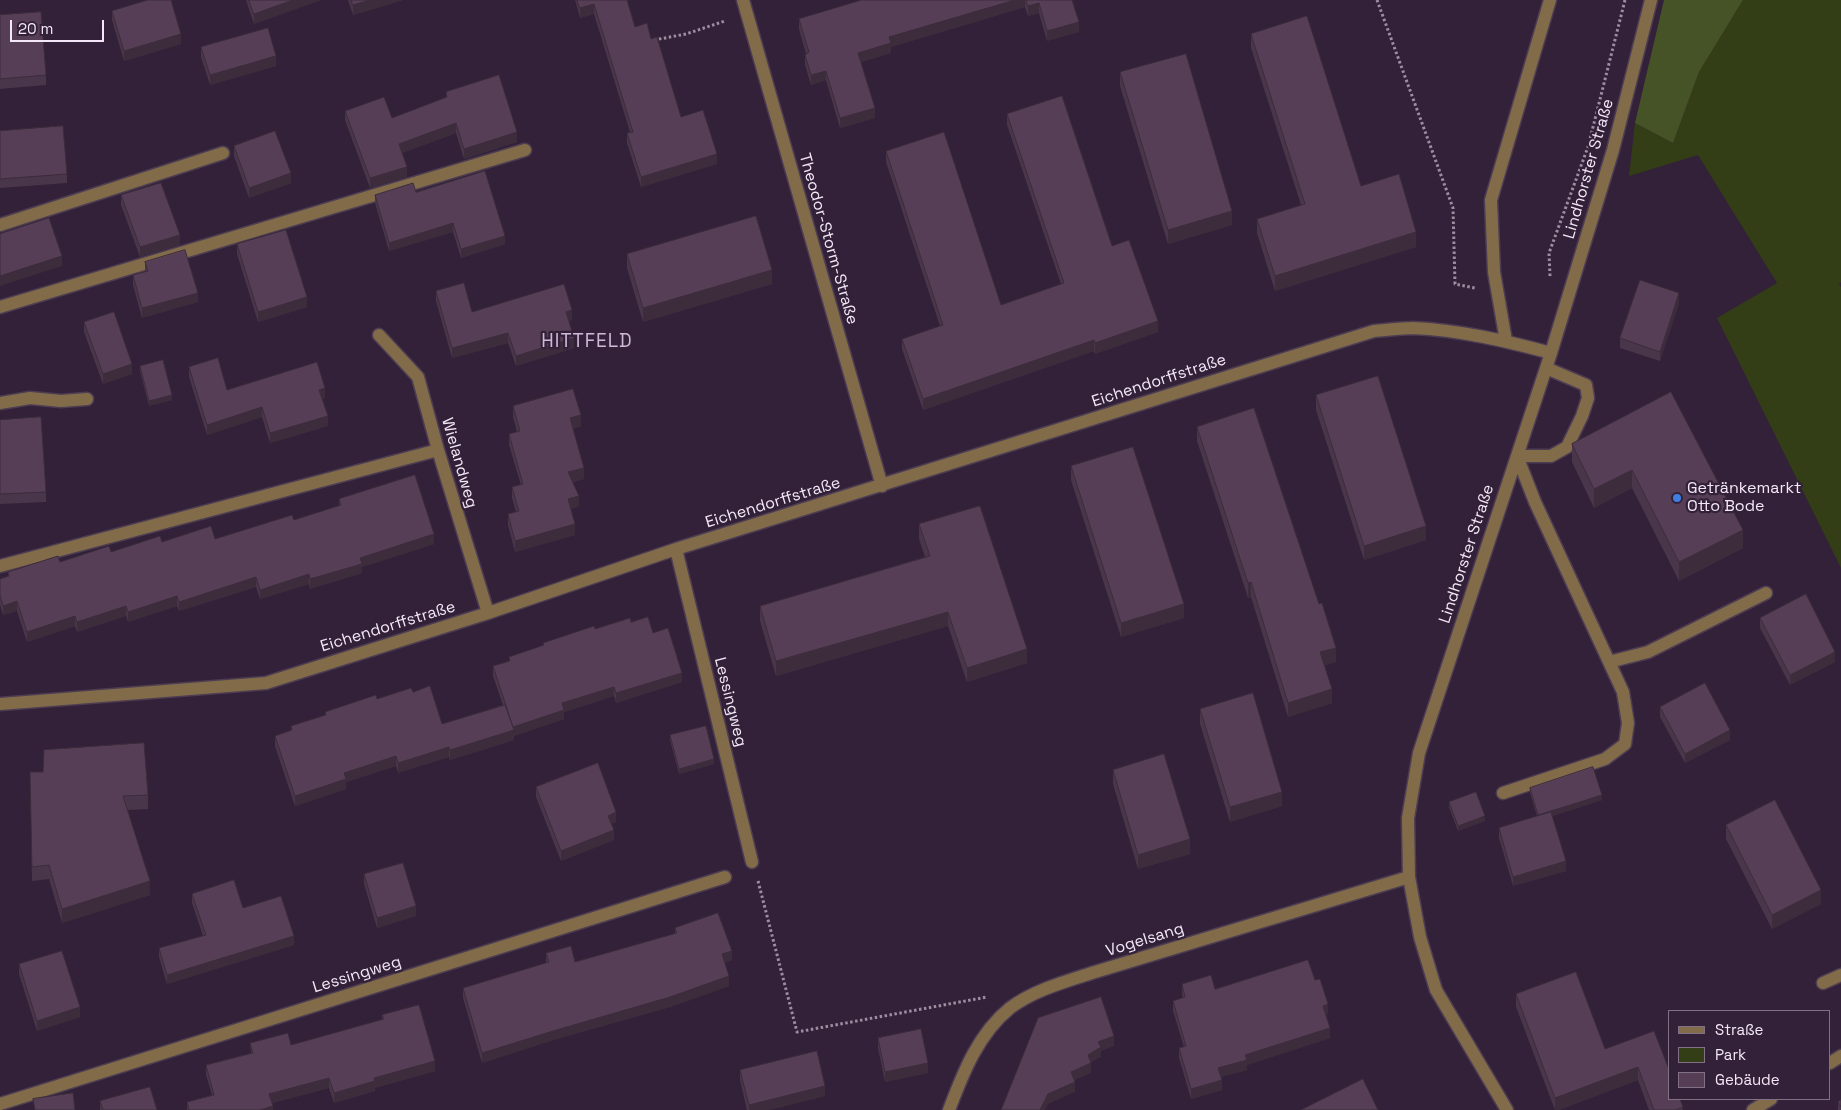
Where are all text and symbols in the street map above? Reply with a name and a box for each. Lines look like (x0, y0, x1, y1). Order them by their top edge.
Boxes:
scale bar (12, 10, 106, 42)
text: 20 m (18, 19, 53, 38)
street label: Lindhorster Straße (1560, 97, 1618, 241)
street label: Theodor-Storm-Straße (794, 151, 862, 327)
district label: HITTFELD (540, 331, 634, 353)
street label: Eichendorffstraße (1089, 350, 1229, 412)
street label: Wielandweg (437, 416, 481, 510)
street label: Eichendorffstraße (703, 473, 843, 533)
place label: Getränkemarkt Otto Bode (1687, 479, 1801, 517)
street label: Lindhorster Straße (1435, 482, 1499, 626)
marker: Getränkemarkt Otto Bode (1671, 492, 1683, 504)
street label: Eichendorffstraße (318, 597, 458, 657)
street label: Lessingweg (710, 655, 750, 749)
street label: Vogelsang (1104, 919, 1186, 961)
street label: Lessingweg (310, 952, 404, 998)
legend (1668, 1010, 1831, 1100)
text: Straße (1715, 1020, 1763, 1039)
text: Park (1715, 1045, 1746, 1064)
text: Gebäude (1715, 1070, 1780, 1089)

